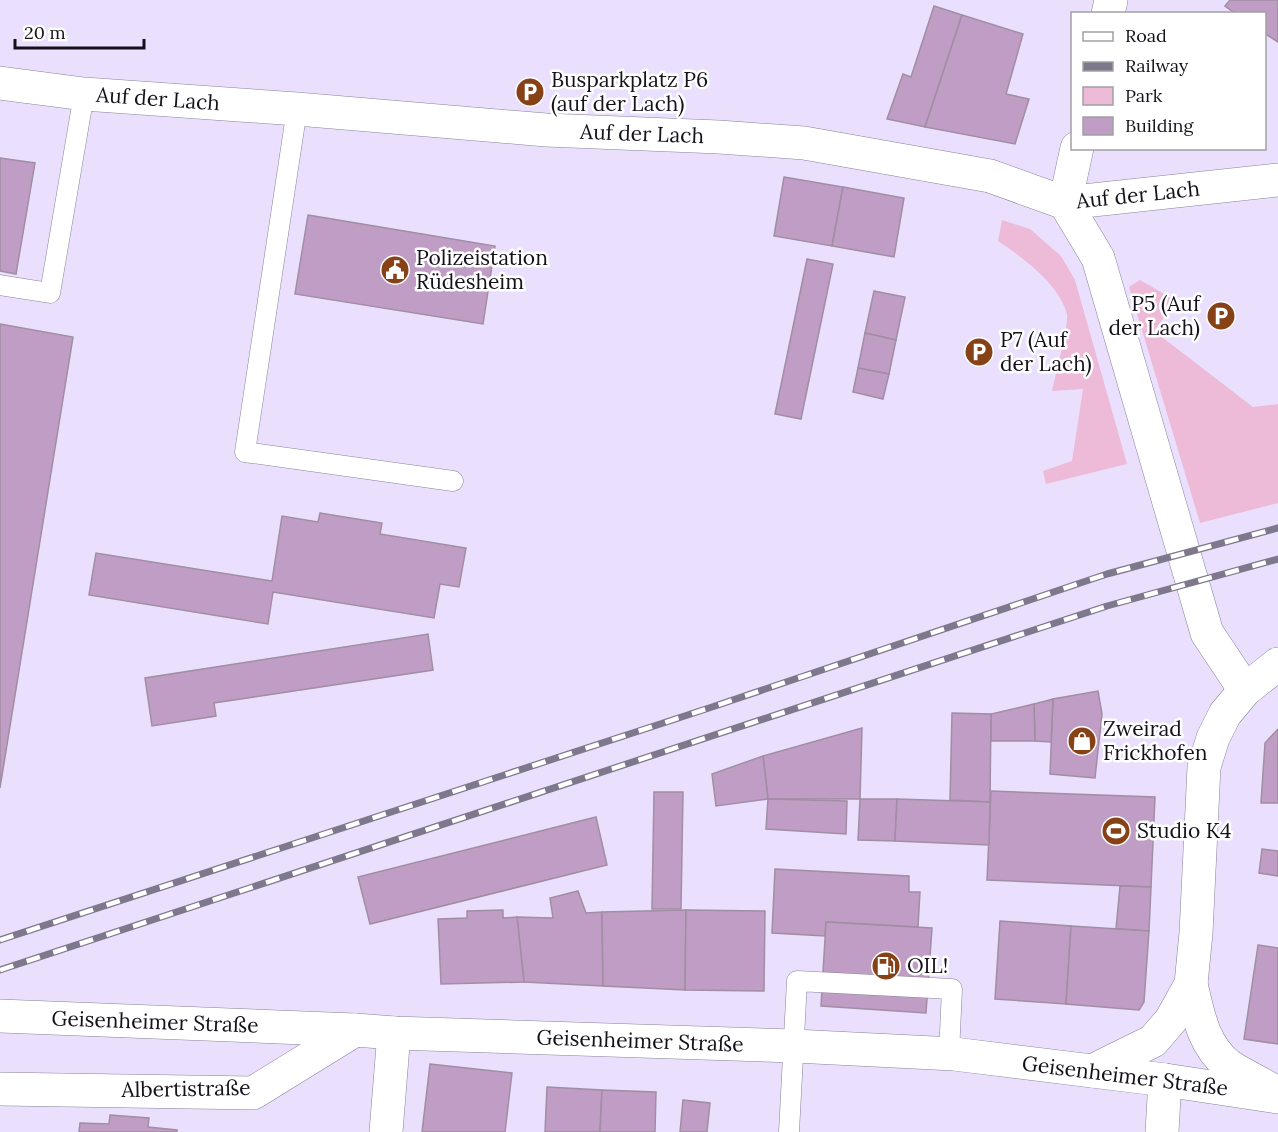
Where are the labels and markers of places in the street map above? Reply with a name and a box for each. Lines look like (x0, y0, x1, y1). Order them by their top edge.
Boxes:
place label: Busparkplatz P6 (auf der Lach) (551, 66, 708, 117)
parking icon: Busparkplatz P6 (auf der Lach) (514, 76, 546, 108)
place label: Polizeistation Rüdesheim (416, 244, 548, 295)
public building icon: Polizeistation Rüdesheim (379, 254, 411, 286)
place label: P5 (Auf der Lach) (1108, 290, 1202, 341)
parking icon: P5 (Auf der Lach) (1205, 300, 1237, 332)
place label: P7 (Auf der Lach) (1000, 326, 1092, 377)
parking icon: P7 (Auf der Lach) (963, 336, 995, 368)
place label: Zweirad Frickhofen (1103, 715, 1208, 766)
shop icon: Zweirad Frickhofen (1066, 725, 1098, 757)
sports icon: Studio K4 (1100, 815, 1132, 847)
place label: Studio K4 (1137, 817, 1231, 844)
fuel station icon: OIL! (870, 950, 902, 982)
place label: OIL! (907, 952, 948, 979)

